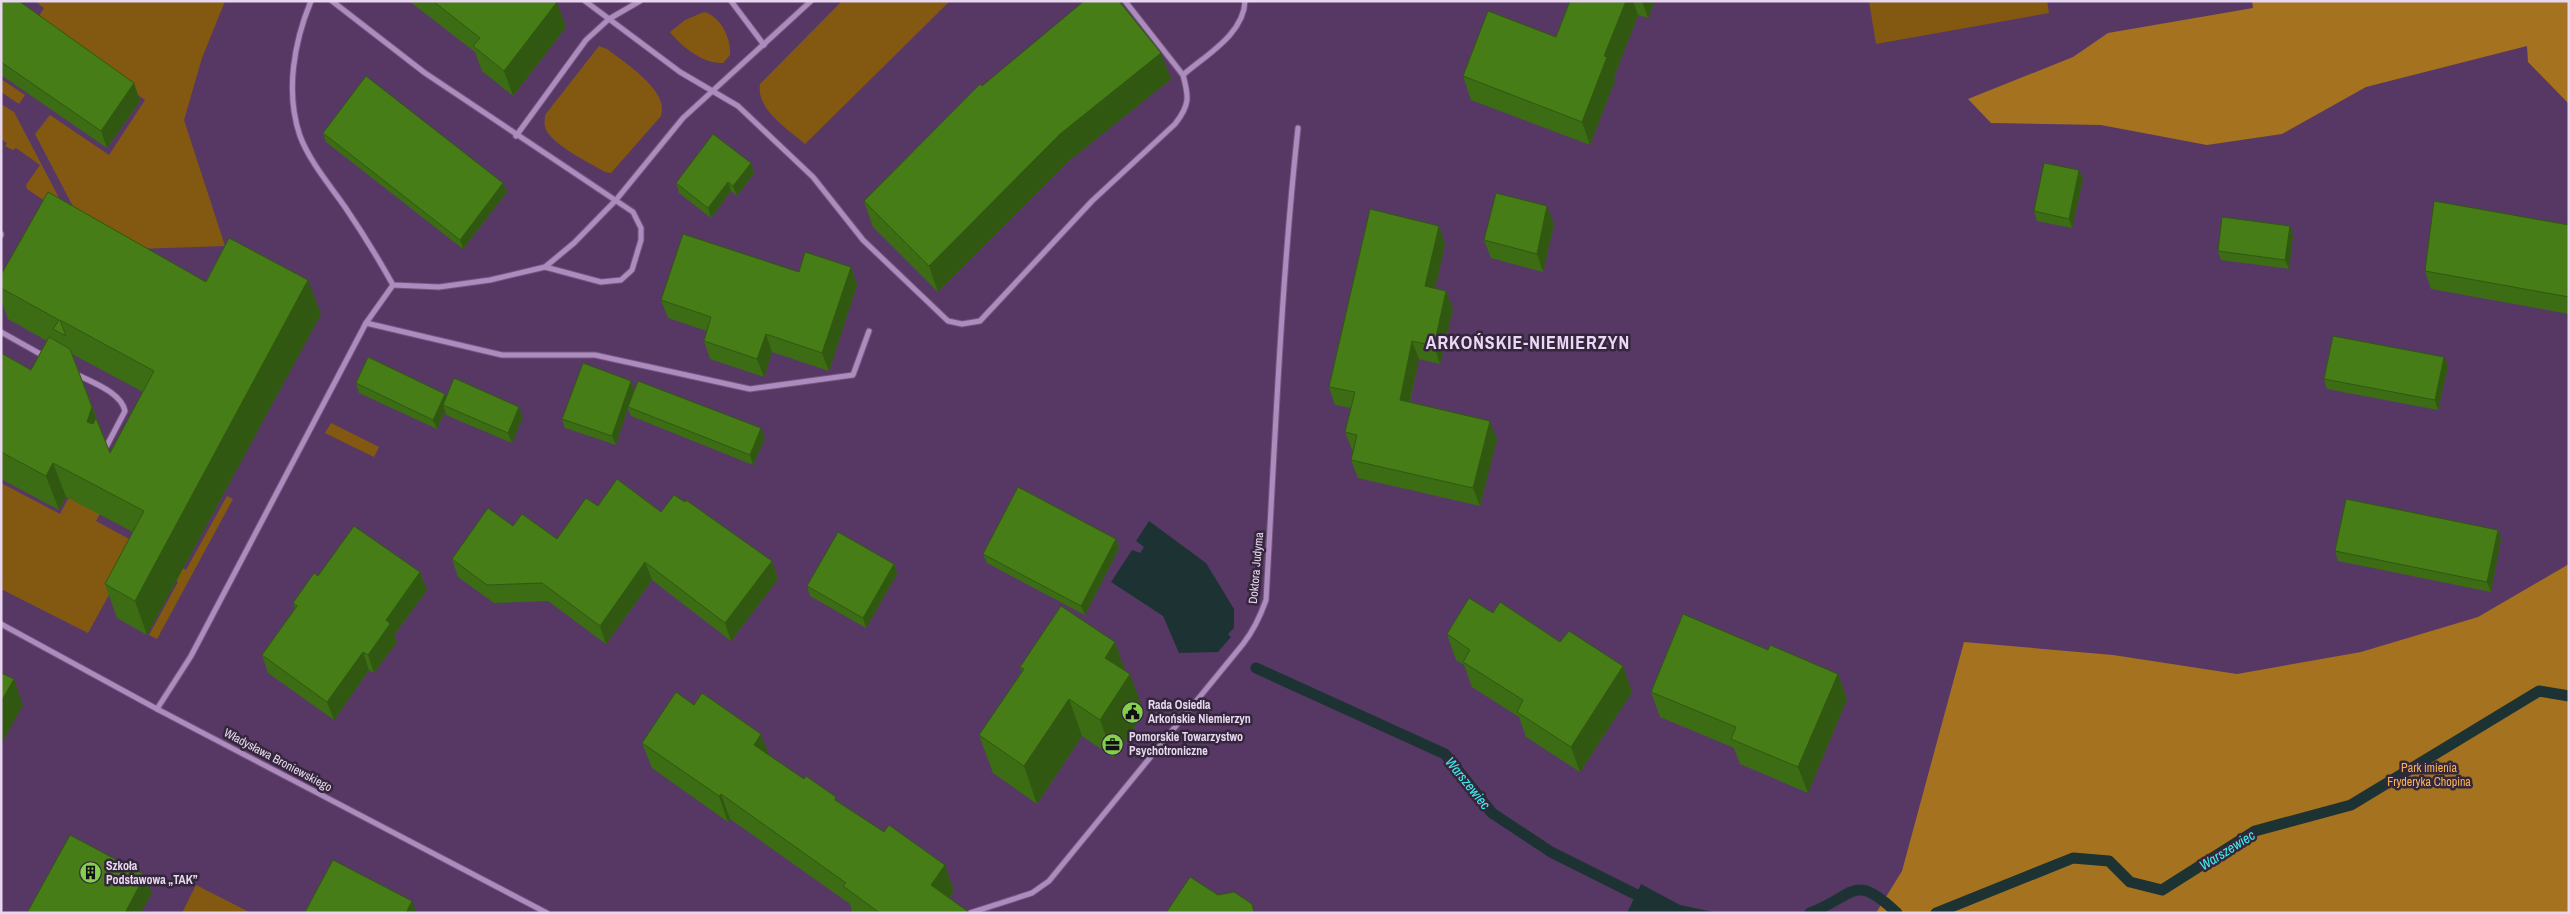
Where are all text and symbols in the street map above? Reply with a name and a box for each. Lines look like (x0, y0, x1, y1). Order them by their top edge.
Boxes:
district label: ARKOŃSKIE-NIEMIERZYN (1426, 330, 1630, 355)
street label: Doktora Judyma (1245, 531, 1267, 604)
place label: Rada Osiedla Arkońskie Niemierzyn (1148, 697, 1251, 727)
public building icon: Rada Osiedla Arkońskie Niemierzyn (1120, 700, 1144, 724)
street label: Władysława Broniewskiego (221, 725, 335, 795)
place label: Pomorskie Towarzystwo Psychotroniczne (1129, 729, 1243, 759)
office icon: Pomorskie Towarzystwo Psychotroniczne (1101, 732, 1125, 756)
water label: Warszewiec (1441, 753, 1495, 813)
park label: Park imienia Fryderyka Chopina (2387, 760, 2471, 790)
water label: Warszewiec (2196, 826, 2258, 874)
place label: Szkoła Podstawowa „TAK” (106, 858, 198, 888)
building icon: Szkoła Podstawowa „TAK” (78, 861, 102, 885)

